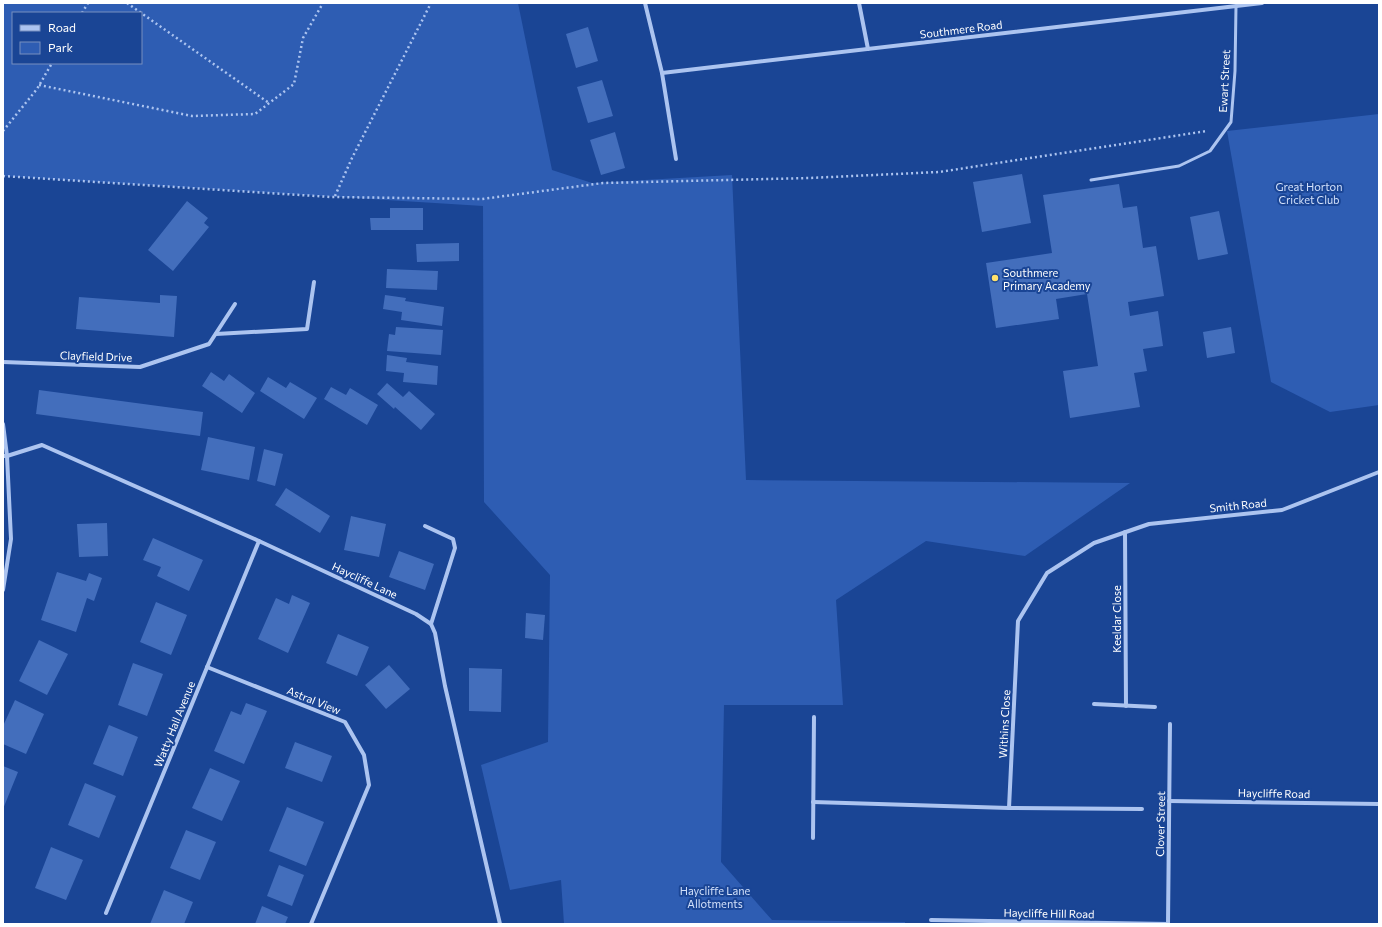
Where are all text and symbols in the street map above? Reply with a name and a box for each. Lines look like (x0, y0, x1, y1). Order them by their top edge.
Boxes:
legend (12, 12, 142, 64)
street label: Southmere Road (919, 17, 1003, 41)
text: Road (48, 20, 76, 34)
text: Park (48, 40, 74, 54)
street label: Ewart Street (1216, 49, 1232, 113)
park label: Great Horton Cricket Club (1276, 180, 1342, 206)
place label: Southmere Primary Academy (1003, 266, 1091, 292)
marker: Southmere Primary Academy (990, 273, 1000, 283)
street label: Clayfield Drive (60, 348, 133, 364)
street label: Smith Road (1209, 496, 1267, 514)
street label: Haycliffe Lane (330, 559, 400, 601)
street label: Keeldar Close (1110, 585, 1123, 653)
street label: Watty Hall Avenue (151, 679, 197, 769)
street label: Astral View (285, 683, 343, 717)
street label: Withins Close (996, 689, 1012, 759)
street label: Haycliffe Road (1238, 786, 1310, 800)
street label: Clover Street (1153, 791, 1167, 857)
park label: Haycliffe Lane Allotments (680, 884, 751, 910)
street label: Haycliffe Hill Road (1003, 906, 1095, 920)

